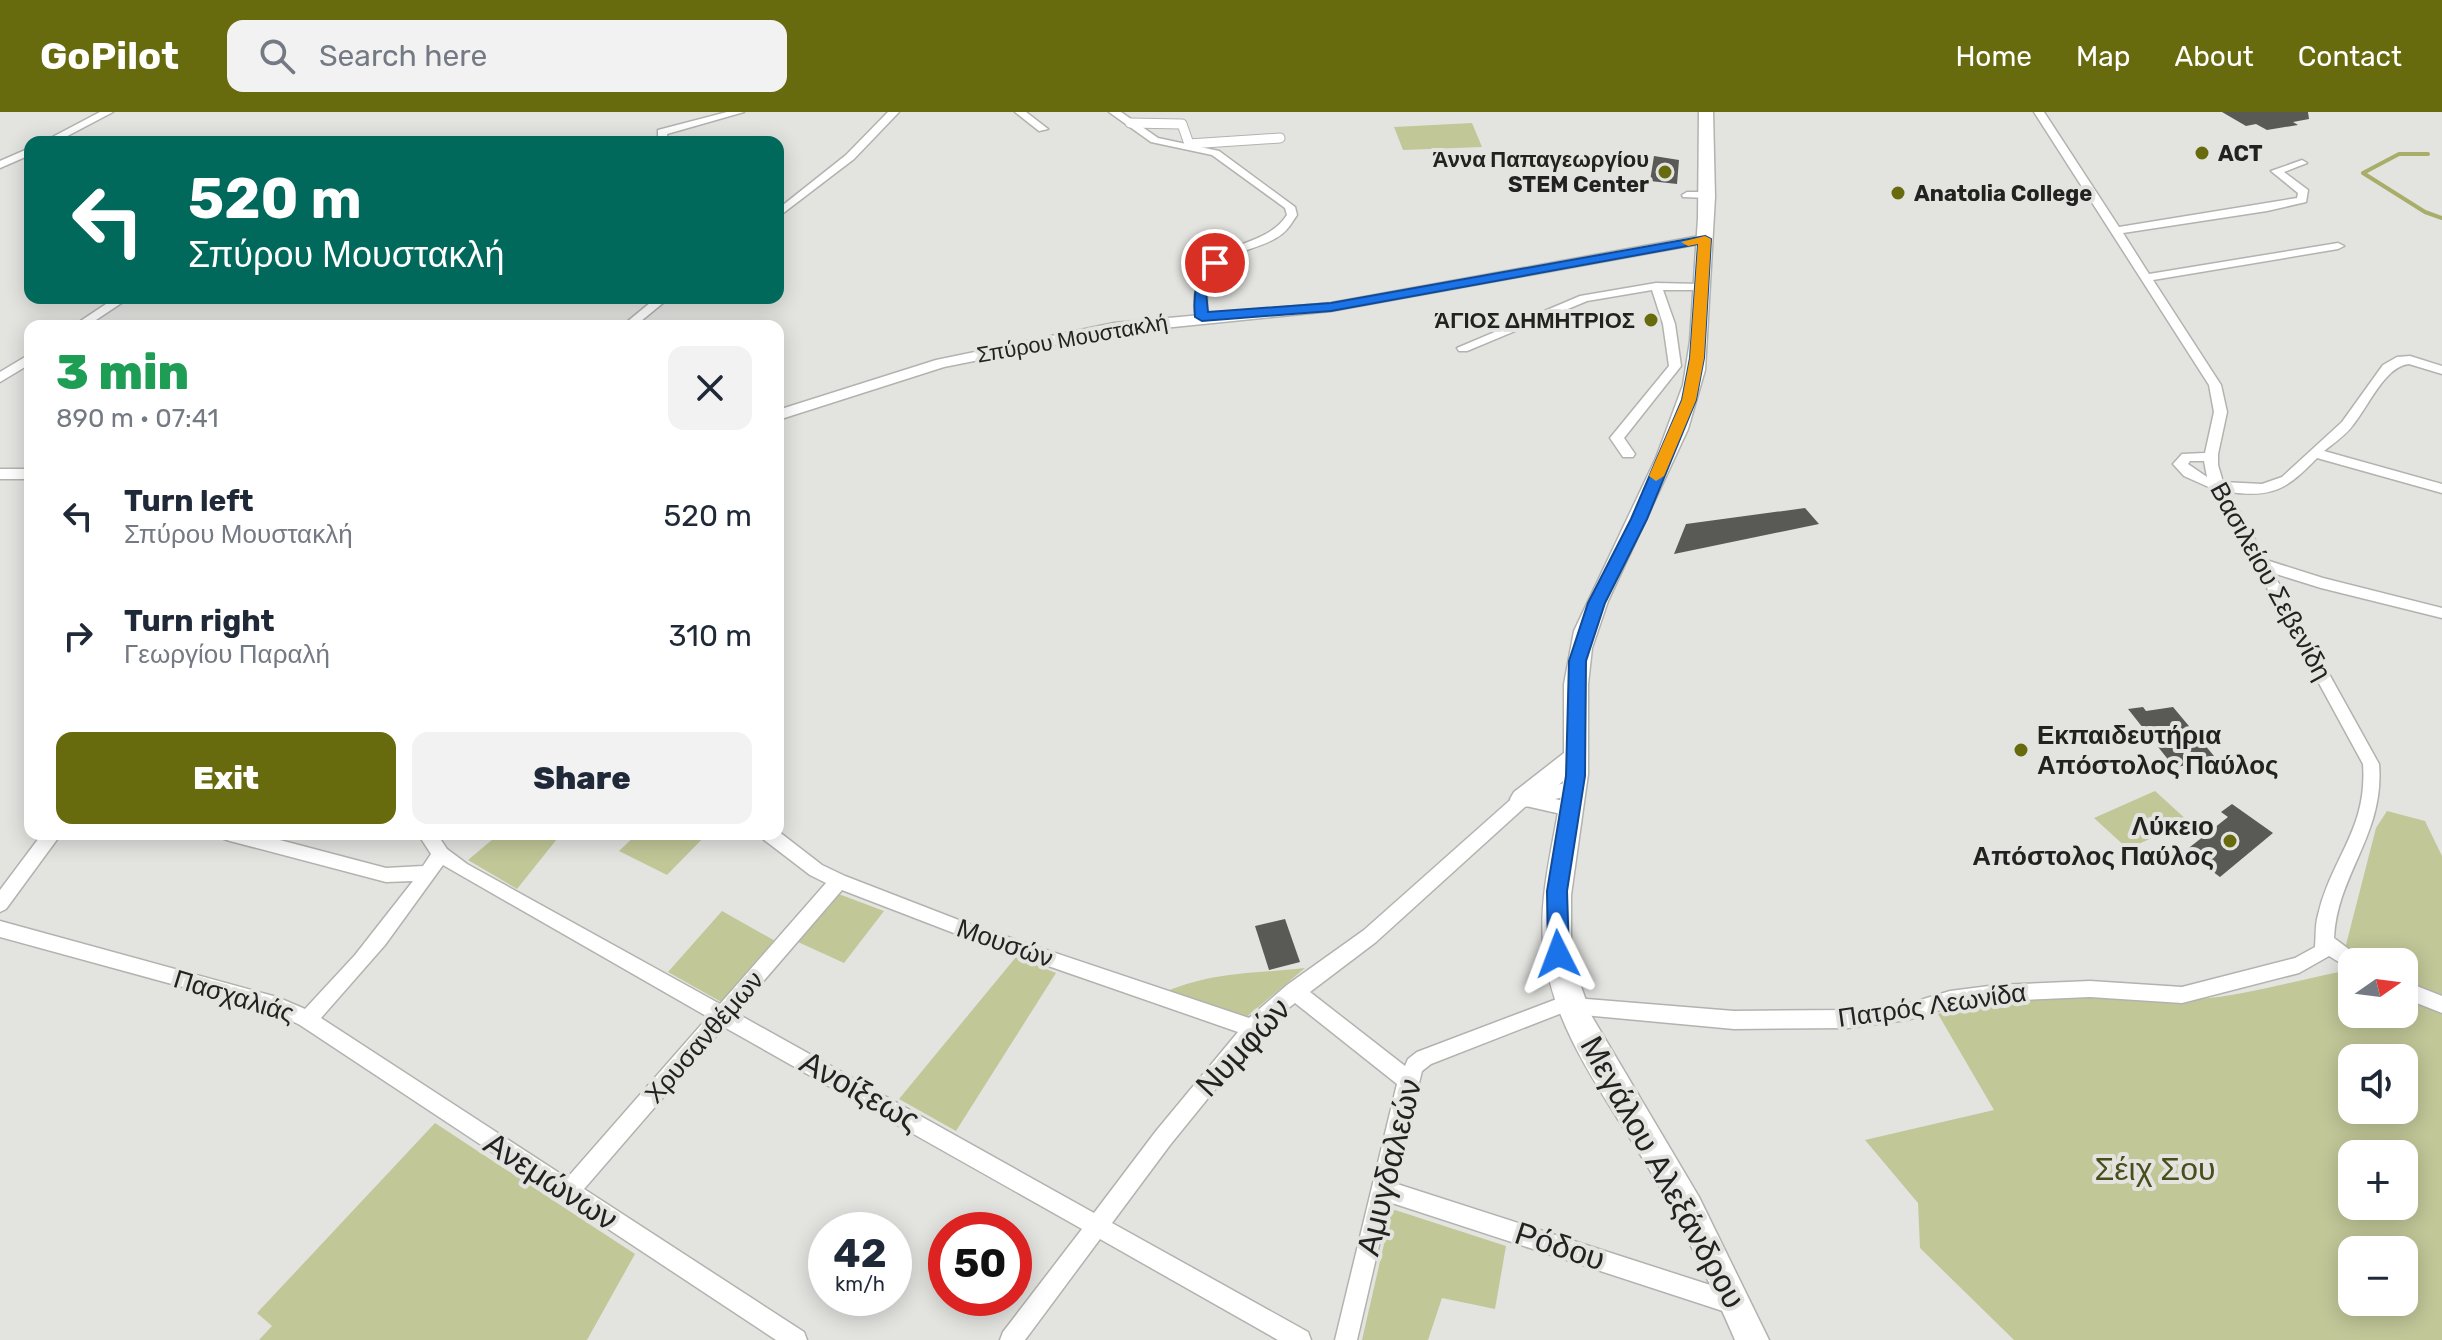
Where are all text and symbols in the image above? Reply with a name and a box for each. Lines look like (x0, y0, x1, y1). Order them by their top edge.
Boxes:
search box (227, 20, 787, 92)
text: GoPilot (40, 33, 179, 79)
icon: search (255, 34, 299, 78)
text: Search here (319, 38, 487, 74)
text: Home (1955, 40, 2032, 73)
text: Map (2076, 40, 2130, 73)
text: About (2174, 40, 2254, 73)
text: Contact (2298, 40, 2402, 73)
place label: ACT (2218, 140, 2263, 167)
marker: ACT (2193, 144, 2211, 162)
place label: Άννα Παπαγεωργίου STEM Center (1433, 146, 1649, 198)
marker: Άννα Παπαγεωργίου STEM Center (1656, 163, 1674, 181)
text: 520 m (188, 166, 362, 232)
icon: left (56, 168, 160, 272)
place label: Anatolia College (1914, 180, 2092, 207)
marker: Anatolia College (1889, 184, 1907, 202)
pin (1181, 229, 1249, 297)
text: Σπύρου Μουστακλή (188, 233, 505, 276)
icon: arrive (1193, 241, 1237, 285)
place label: ΆΓΙΟΣ ΔΗΜΗΤΡΙΟΣ (1434, 307, 1635, 334)
street label: Σπύρου Μουστακλή (974, 308, 1170, 369)
marker: ΆΓΙΟΣ ΔΗΜΗΤΡΙΟΣ (1642, 311, 1660, 329)
text: 3 min (56, 344, 189, 401)
button: close (668, 346, 752, 430)
text: 890 m · 07:41 (56, 403, 219, 434)
street label: Βασιλείου Σεβενίδη (2203, 477, 2338, 686)
text: Turn left (124, 483, 254, 519)
icon: left (56, 494, 100, 538)
text: 520 m (664, 498, 752, 534)
text: Σπύρου Μουστακλή (124, 519, 353, 550)
text: Turn right (124, 603, 275, 639)
icon: right (56, 614, 100, 658)
text: 310 m (669, 618, 752, 654)
text: Γεωργίου Παραλή (124, 639, 330, 670)
place label: Εκπαιδευτήρια Απόστολος Παύλος (2037, 720, 2279, 781)
button: Exit (56, 732, 396, 824)
button: Share (412, 732, 752, 824)
marker: Εκπαιδευτήρια Απόστολος Παύλος (2012, 741, 2030, 759)
place label: Λύκειο Απόστολος Παύλος (1972, 811, 2214, 872)
marker: Λύκειο Απόστολος Παύλος (2221, 832, 2239, 850)
position arrow (1516, 912, 1600, 996)
street label: Μουσών (953, 913, 1057, 974)
north arrow (2338, 948, 2418, 1028)
map controls (2338, 948, 2418, 1316)
street label: Πασχαλιάς (170, 964, 298, 1029)
street label: Χρυσανθέμων (639, 965, 770, 1110)
street label: Πατρός Λεωνίδα (1836, 977, 2028, 1034)
street label: Νυμφών (1188, 990, 1298, 1104)
street label: Μεγάλου Αλεξάνδρου (1572, 1029, 1754, 1315)
street label: Ανοίξεως (794, 1043, 926, 1139)
button: sound (2338, 1044, 2418, 1124)
street label: Αμυγδαλεών (1349, 1075, 1429, 1259)
street label: Ανεμώνων (477, 1124, 625, 1238)
button: + (2338, 1140, 2418, 1220)
park label: Σέιχ Σου (2095, 1150, 2215, 1188)
speed limit sign: 50 (928, 1212, 1032, 1316)
street label: Ρόδου (1510, 1214, 1610, 1278)
text: 42 (833, 1230, 887, 1277)
button: − (2338, 1236, 2418, 1316)
text: km/h (835, 1272, 885, 1296)

